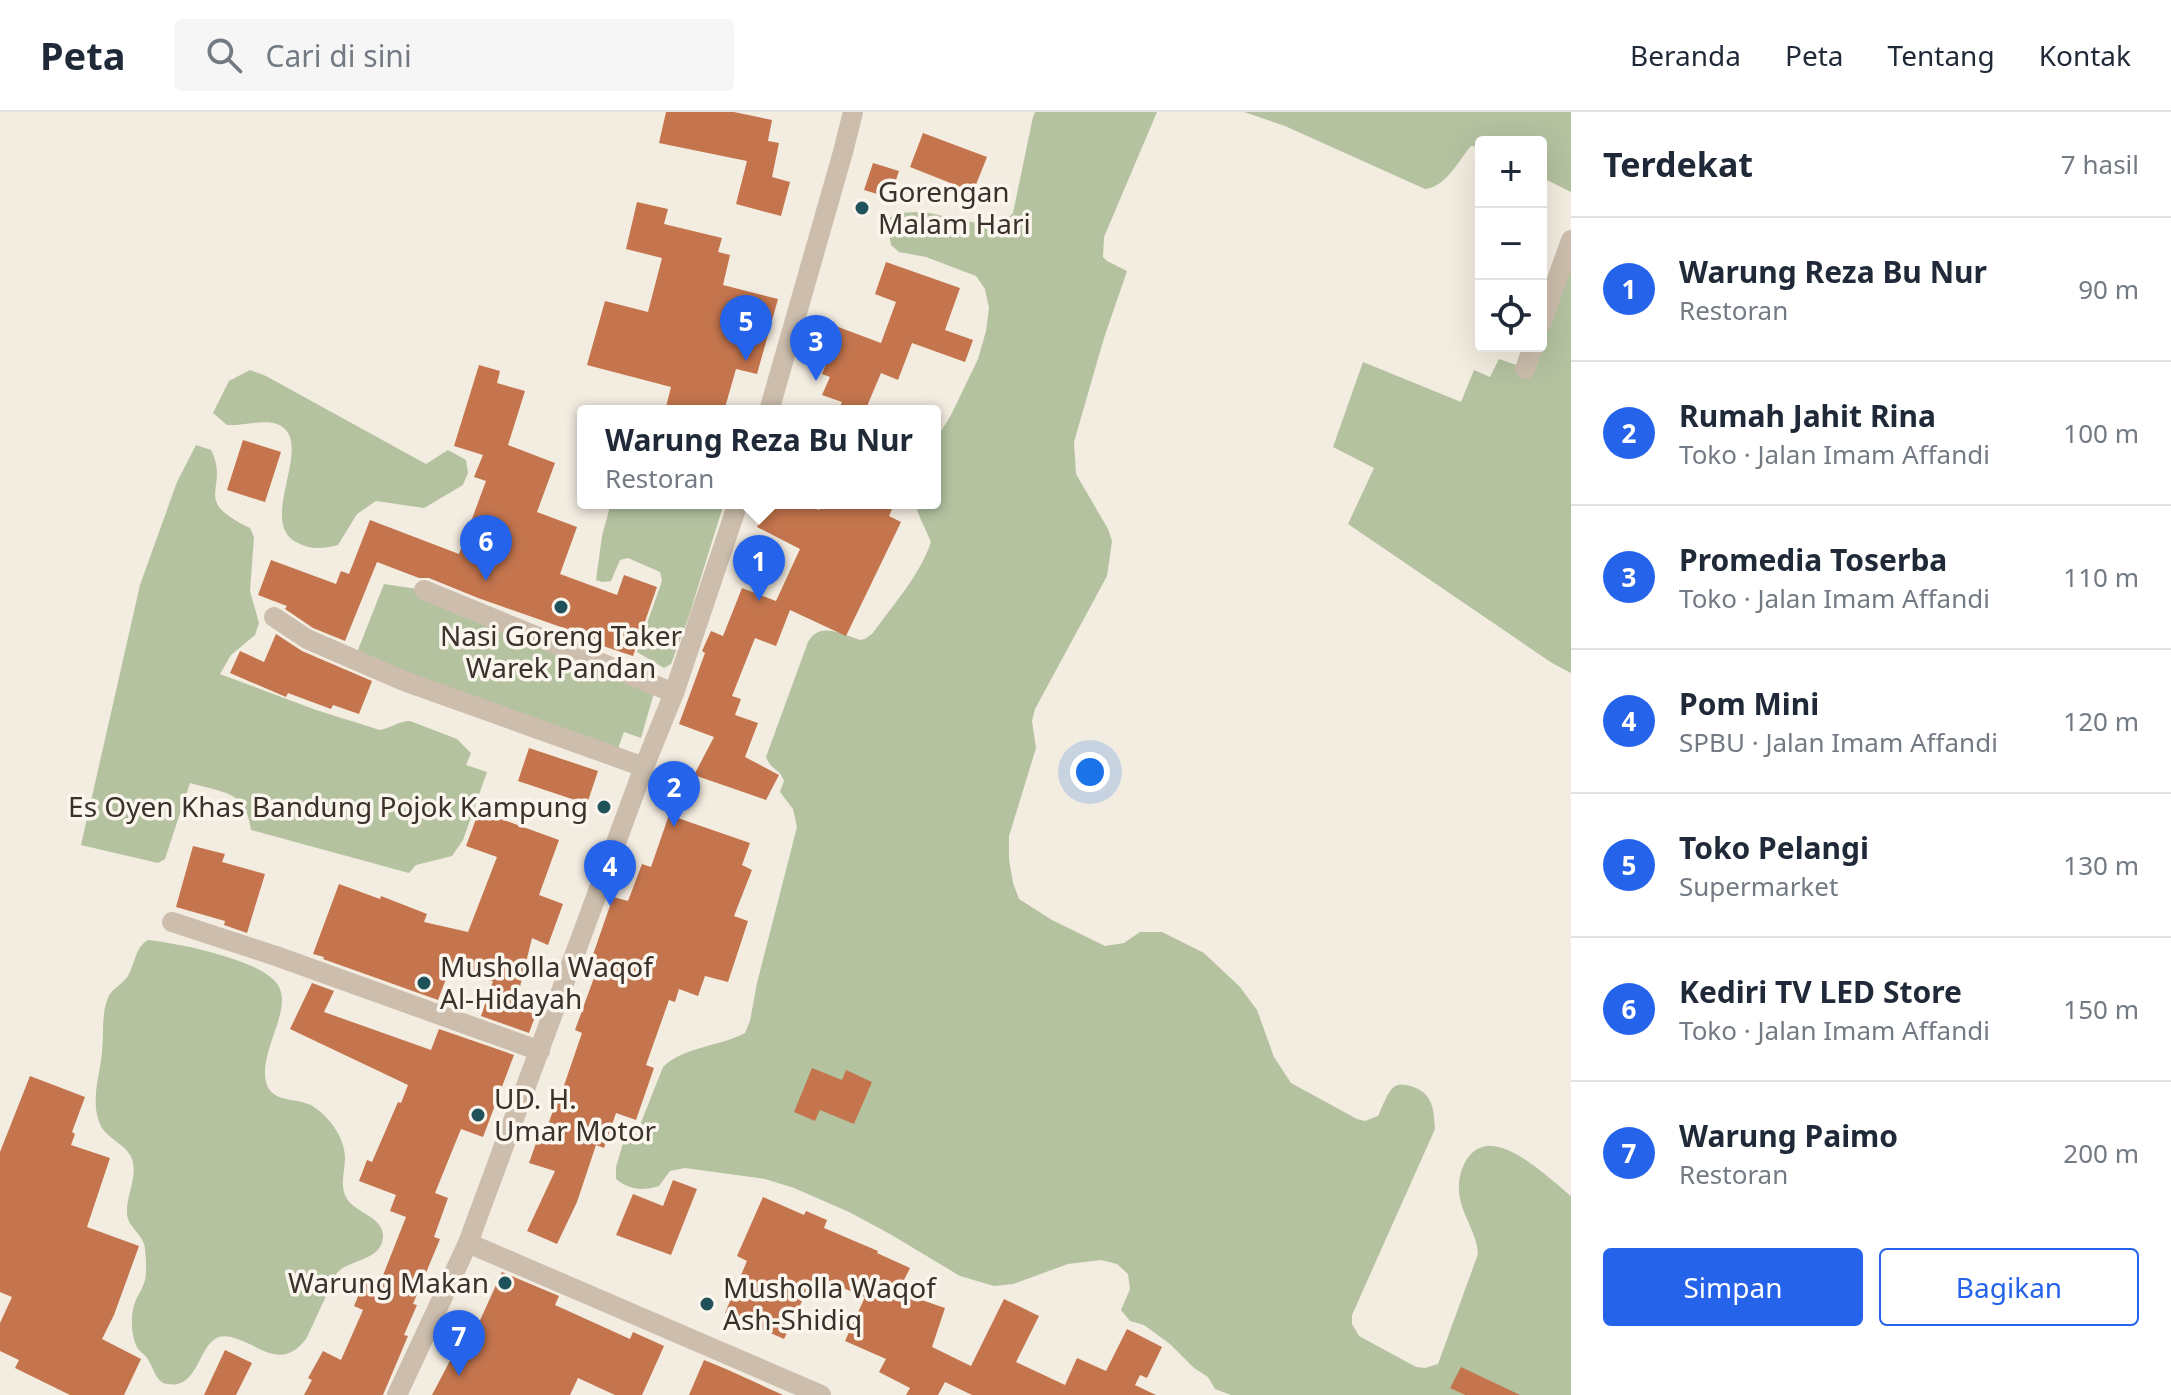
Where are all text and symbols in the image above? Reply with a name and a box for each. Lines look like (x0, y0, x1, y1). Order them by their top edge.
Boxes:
search box (174, 19, 734, 91)
text: Peta (40, 29, 126, 81)
icon: search (202, 33, 246, 77)
text: Cari di sini (266, 35, 412, 76)
text: Beranda (1630, 36, 1741, 74)
text: Peta (1785, 36, 1844, 74)
text: Tentang (1888, 36, 1995, 74)
text: Kontak (2039, 36, 2131, 74)
map controls (1475, 136, 1547, 352)
button: + (1475, 136, 1547, 208)
text: Terdekat (1603, 141, 1753, 187)
text: 7 hasil (2061, 146, 2139, 182)
place label: Gorengan Malam Hari (878, 172, 1031, 242)
marker: Gorengan Malam Hari (853, 199, 871, 217)
button: − (1475, 208, 1547, 280)
text: Warung Reza Bu Nur (1679, 251, 1987, 292)
text: 1 (1622, 271, 1636, 307)
text: 90 m (2078, 271, 2139, 307)
button: locate (1475, 280, 1547, 352)
text: Restoran (1679, 292, 1788, 328)
pin: 5 (720, 295, 772, 361)
pin: 3 (790, 315, 842, 381)
text: Rumah Jahit Rina (1679, 395, 1936, 436)
popup (577, 405, 941, 509)
text: 2 (1622, 415, 1636, 451)
text: 100 m (2063, 415, 2139, 451)
text: Warung Reza Bu Nur (605, 419, 913, 460)
text: Toko · Jalan Imam Affandi (1679, 436, 1990, 472)
text: Restoran (605, 460, 714, 496)
pin: 6 (460, 515, 512, 581)
pin: 1 (733, 535, 785, 601)
text: Promedia Toserba (1679, 539, 1947, 580)
text: 3 (1622, 559, 1636, 595)
text: 110 m (2063, 559, 2139, 595)
text: Toko · Jalan Imam Affandi (1679, 580, 1990, 616)
marker: Nasi Goreng Taker Warek Pandan (552, 598, 570, 616)
place label: Nasi Goreng Taker Warek Pandan (440, 616, 683, 686)
text: Pom Mini (1679, 683, 1819, 724)
text: 4 (1622, 703, 1636, 739)
text: 120 m (2063, 703, 2139, 739)
text: SPBU · Jalan Imam Affandi (1679, 724, 1998, 760)
your location (1070, 752, 1110, 792)
pin: 2 (648, 761, 700, 827)
place label: Es Oyen Khas Bandung Pojok Kampung (68, 787, 588, 825)
marker: Es Oyen Khas Bandung Pojok Kampung (595, 798, 613, 816)
text: Toko Pelangi (1679, 827, 1869, 868)
pin: 4 (584, 840, 636, 906)
text: 5 (1622, 847, 1636, 883)
text: 130 m (2063, 847, 2139, 883)
text: Supermarket (1679, 868, 1838, 904)
place label: Musholla Waqof Al-Hidayah (440, 947, 654, 1017)
text: Kediri TV LED Store (1679, 971, 1962, 1012)
marker: Musholla Waqof Al-Hidayah (415, 974, 433, 992)
text: 6 (1622, 991, 1636, 1027)
text: 150 m (2063, 991, 2139, 1027)
text: Toko · Jalan Imam Affandi (1679, 1012, 1990, 1048)
place label: UD. H. Umar Motor (494, 1079, 657, 1149)
marker: UD. H. Umar Motor (469, 1106, 487, 1124)
text: Warung Paimo (1679, 1115, 1898, 1156)
text: 7 (1622, 1135, 1636, 1171)
text: 200 m (2063, 1135, 2139, 1171)
text: Restoran (1679, 1156, 1788, 1192)
button: Simpan (1603, 1248, 1863, 1326)
button: Bagikan (1879, 1248, 2139, 1326)
place label: Warung Makan (288, 1263, 489, 1301)
place label: Musholla Waqof Ash-Shidiq (723, 1268, 937, 1338)
marker: Warung Makan (496, 1274, 514, 1292)
marker: Musholla Waqof Ash-Shidiq (698, 1295, 716, 1313)
pin: 7 (433, 1310, 485, 1376)

